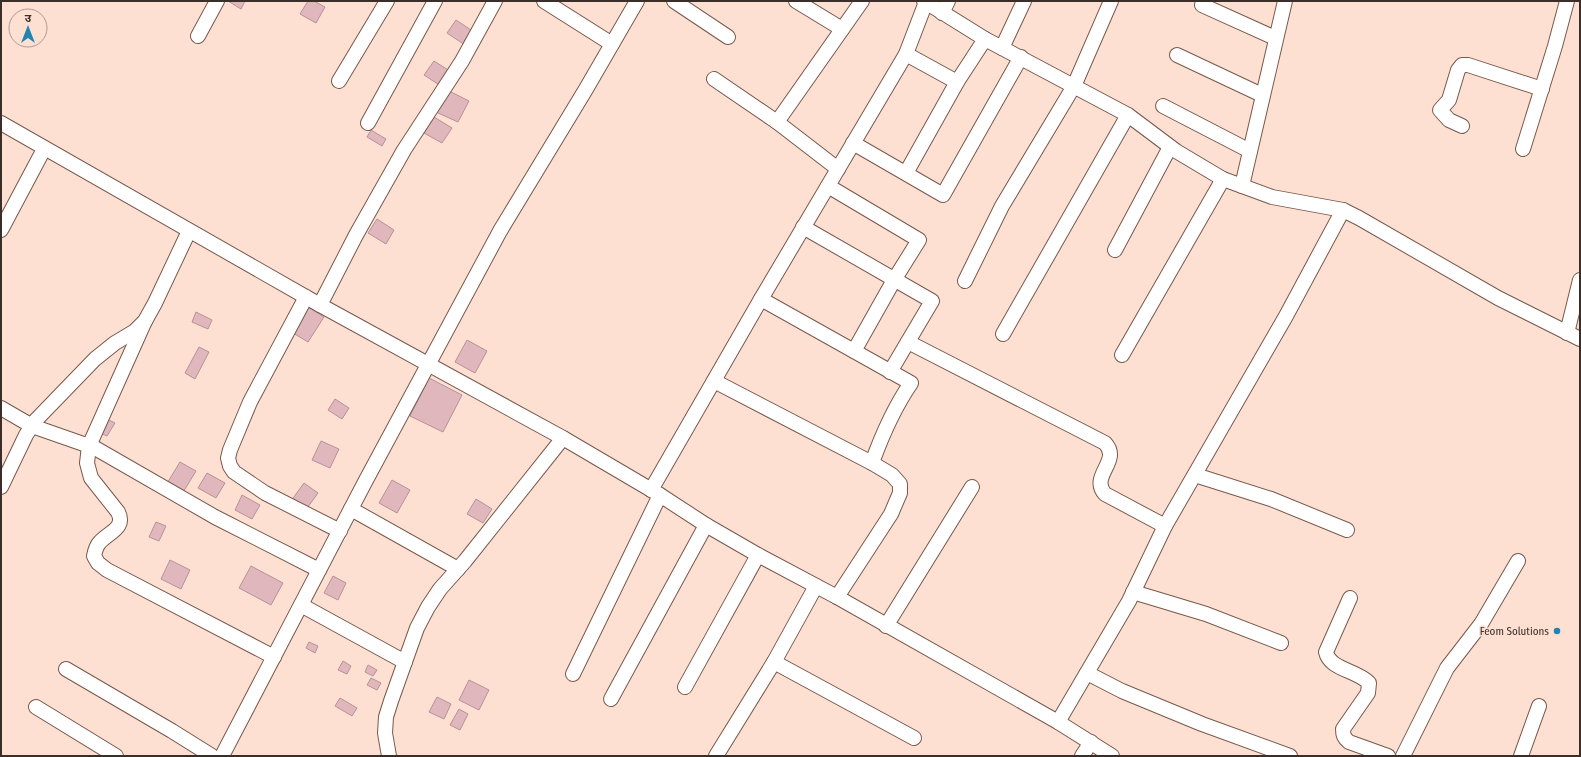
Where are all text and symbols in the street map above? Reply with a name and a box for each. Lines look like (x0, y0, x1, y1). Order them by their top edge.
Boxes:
north arrow (8, 8, 48, 48)
text: उ (25, 12, 32, 25)
place label: Feom Solutions (1480, 625, 1549, 638)
marker: Feom Solutions (1552, 626, 1562, 636)

